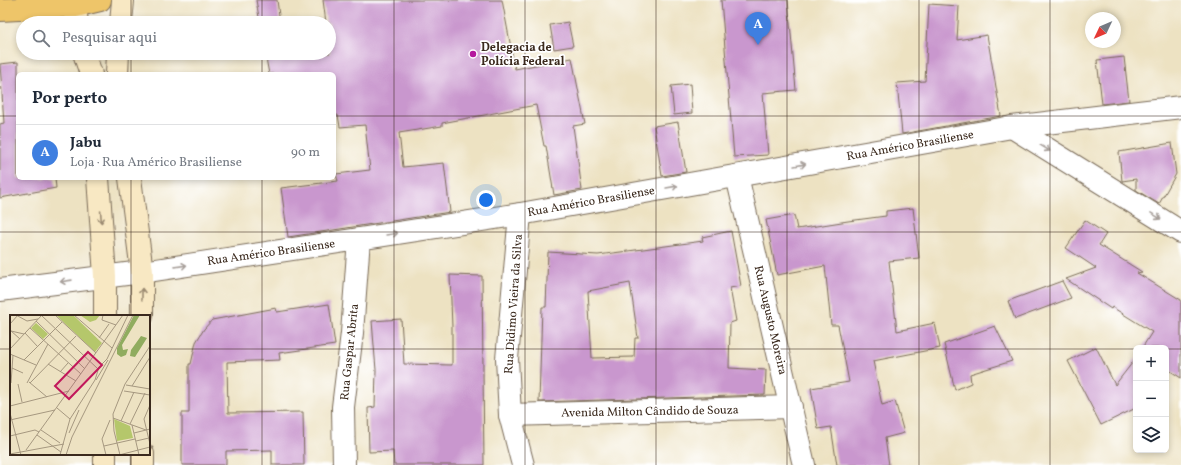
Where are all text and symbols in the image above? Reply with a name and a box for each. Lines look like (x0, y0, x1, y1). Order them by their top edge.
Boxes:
pin: A (745, 12, 771, 45)
north arrow (1085, 12, 1121, 48)
search box (16, 16, 336, 60)
icon: search (30, 27, 52, 49)
text: Pesquisar aqui (62, 28, 157, 49)
place label: Delegacia de Polícia Federal (481, 40, 565, 70)
marker: Delegacia de Polícia Federal (468, 49, 478, 59)
text: Por perto (32, 87, 107, 110)
street label: Rua Américo Brasiliense (845, 127, 975, 165)
text: Jabu (70, 133, 102, 154)
text: A (40, 144, 50, 162)
text: 90 m (291, 144, 320, 162)
one-way arrow (1039, 144, 1051, 152)
text: Loja · Rua Américo Brasiliense (70, 154, 242, 172)
one-way arrow (794, 161, 807, 169)
street label: Rua Américo Brasiliense (526, 183, 656, 221)
one-way arrow (666, 183, 679, 191)
your location (476, 190, 496, 210)
one-way arrow (97, 210, 104, 223)
one-way arrow (1150, 213, 1162, 221)
one-way arrow (385, 230, 398, 238)
street label: Rua Didimo Vieira da Silva (501, 233, 527, 375)
street label: Rua Américo Brasiliense (206, 236, 336, 270)
one-way arrow (174, 262, 187, 270)
street label: Rua Augusto Moreira (750, 264, 790, 377)
one-way arrow (60, 277, 73, 285)
one-way arrow (138, 288, 146, 301)
street label: Rua Gaspar Abrita (337, 303, 363, 401)
inset map (10, 315, 150, 455)
map controls (1133, 345, 1169, 453)
button: + (1133, 345, 1169, 381)
button: − (1133, 381, 1169, 417)
street label: Avenida Milton Cândido de Souza (561, 402, 739, 422)
button: layers (1133, 417, 1169, 453)

